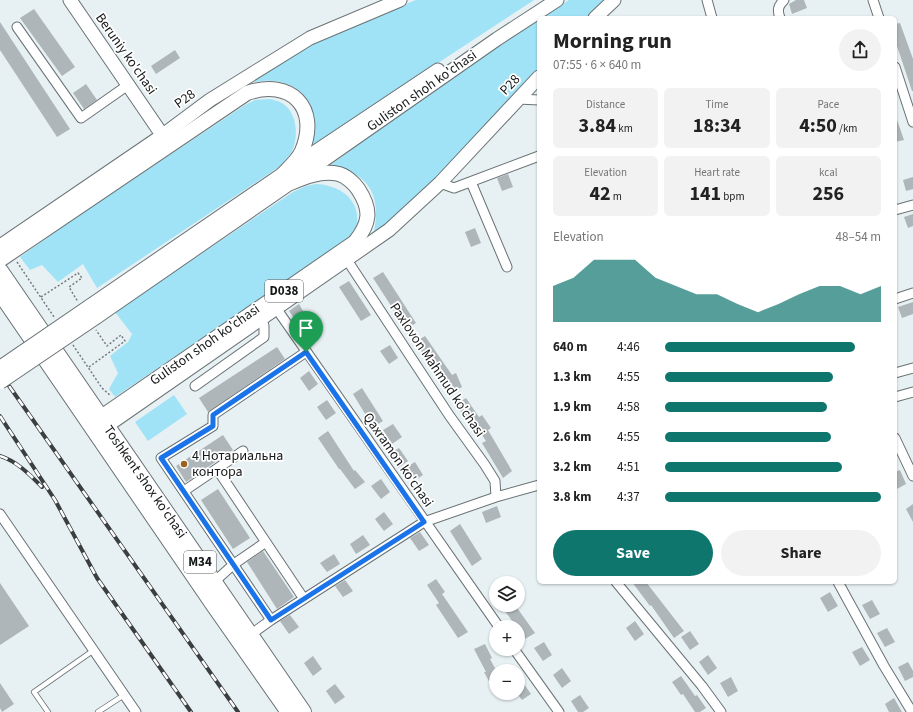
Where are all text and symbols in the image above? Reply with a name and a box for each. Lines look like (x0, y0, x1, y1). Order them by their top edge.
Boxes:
street label: Beruniy ko'chasi (90, 9, 162, 99)
text: Morning run (553, 25, 672, 57)
button: share (839, 29, 881, 71)
street label: Guliston shoh ko'chasi (363, 45, 481, 137)
text: 07:55 · 6 × 640 m (553, 56, 641, 74)
street label: Р28 (495, 70, 525, 100)
street label: Р28 (170, 84, 200, 114)
text: Distance (586, 97, 625, 112)
text: Time (705, 97, 729, 112)
text: Pace (818, 97, 839, 112)
text: 3.84 (578, 112, 616, 140)
text: 18:34 (693, 112, 741, 140)
text: 4:50 (799, 112, 837, 140)
text: km (616, 121, 633, 136)
text: /km (837, 121, 857, 136)
text: Elevation (584, 165, 627, 180)
text: Heart rate (694, 165, 740, 180)
text: kcal (819, 165, 838, 180)
text: 42 (589, 180, 611, 208)
text: 141 (689, 180, 721, 208)
text: 256 (812, 180, 844, 208)
text: m (611, 189, 622, 204)
text: bpm (721, 189, 745, 204)
text: Elevation (553, 228, 604, 246)
text: 48–54 m (836, 228, 881, 246)
road number: D038 (265, 280, 303, 302)
street label: Guliston shoh ko'chasi (146, 299, 264, 391)
street label: Paxlovon Mahmud ko'chasi (384, 299, 490, 441)
pin (289, 311, 323, 352)
icon: arrive (295, 317, 317, 339)
text: 640 m (553, 338, 587, 356)
text: 4:46 (617, 338, 640, 356)
text: 1.3 km (553, 368, 592, 386)
text: 4:55 (617, 368, 640, 386)
text: 1.9 km (553, 398, 592, 416)
text: 4:58 (617, 398, 640, 416)
street label: Qaxramon ko'chasi (358, 409, 438, 511)
street label: Toshkent shox ko'chasi (98, 422, 192, 542)
text: 2.6 km (553, 428, 592, 446)
text: 4:55 (617, 428, 640, 446)
place label: 4 Нотариальна контора (192, 446, 283, 482)
text: 3.2 km (553, 458, 592, 476)
text: 4:51 (617, 458, 640, 476)
marker: 4 Нотариальна контора (179, 459, 189, 469)
text: 3.8 km (553, 488, 592, 506)
text: 4:37 (617, 488, 640, 506)
button: Save (553, 530, 713, 576)
button: Share (721, 530, 881, 576)
road number: M34 (184, 551, 216, 573)
map controls (489, 576, 525, 700)
button: layers (489, 576, 525, 612)
button: + (489, 620, 525, 656)
button: − (489, 664, 525, 700)

